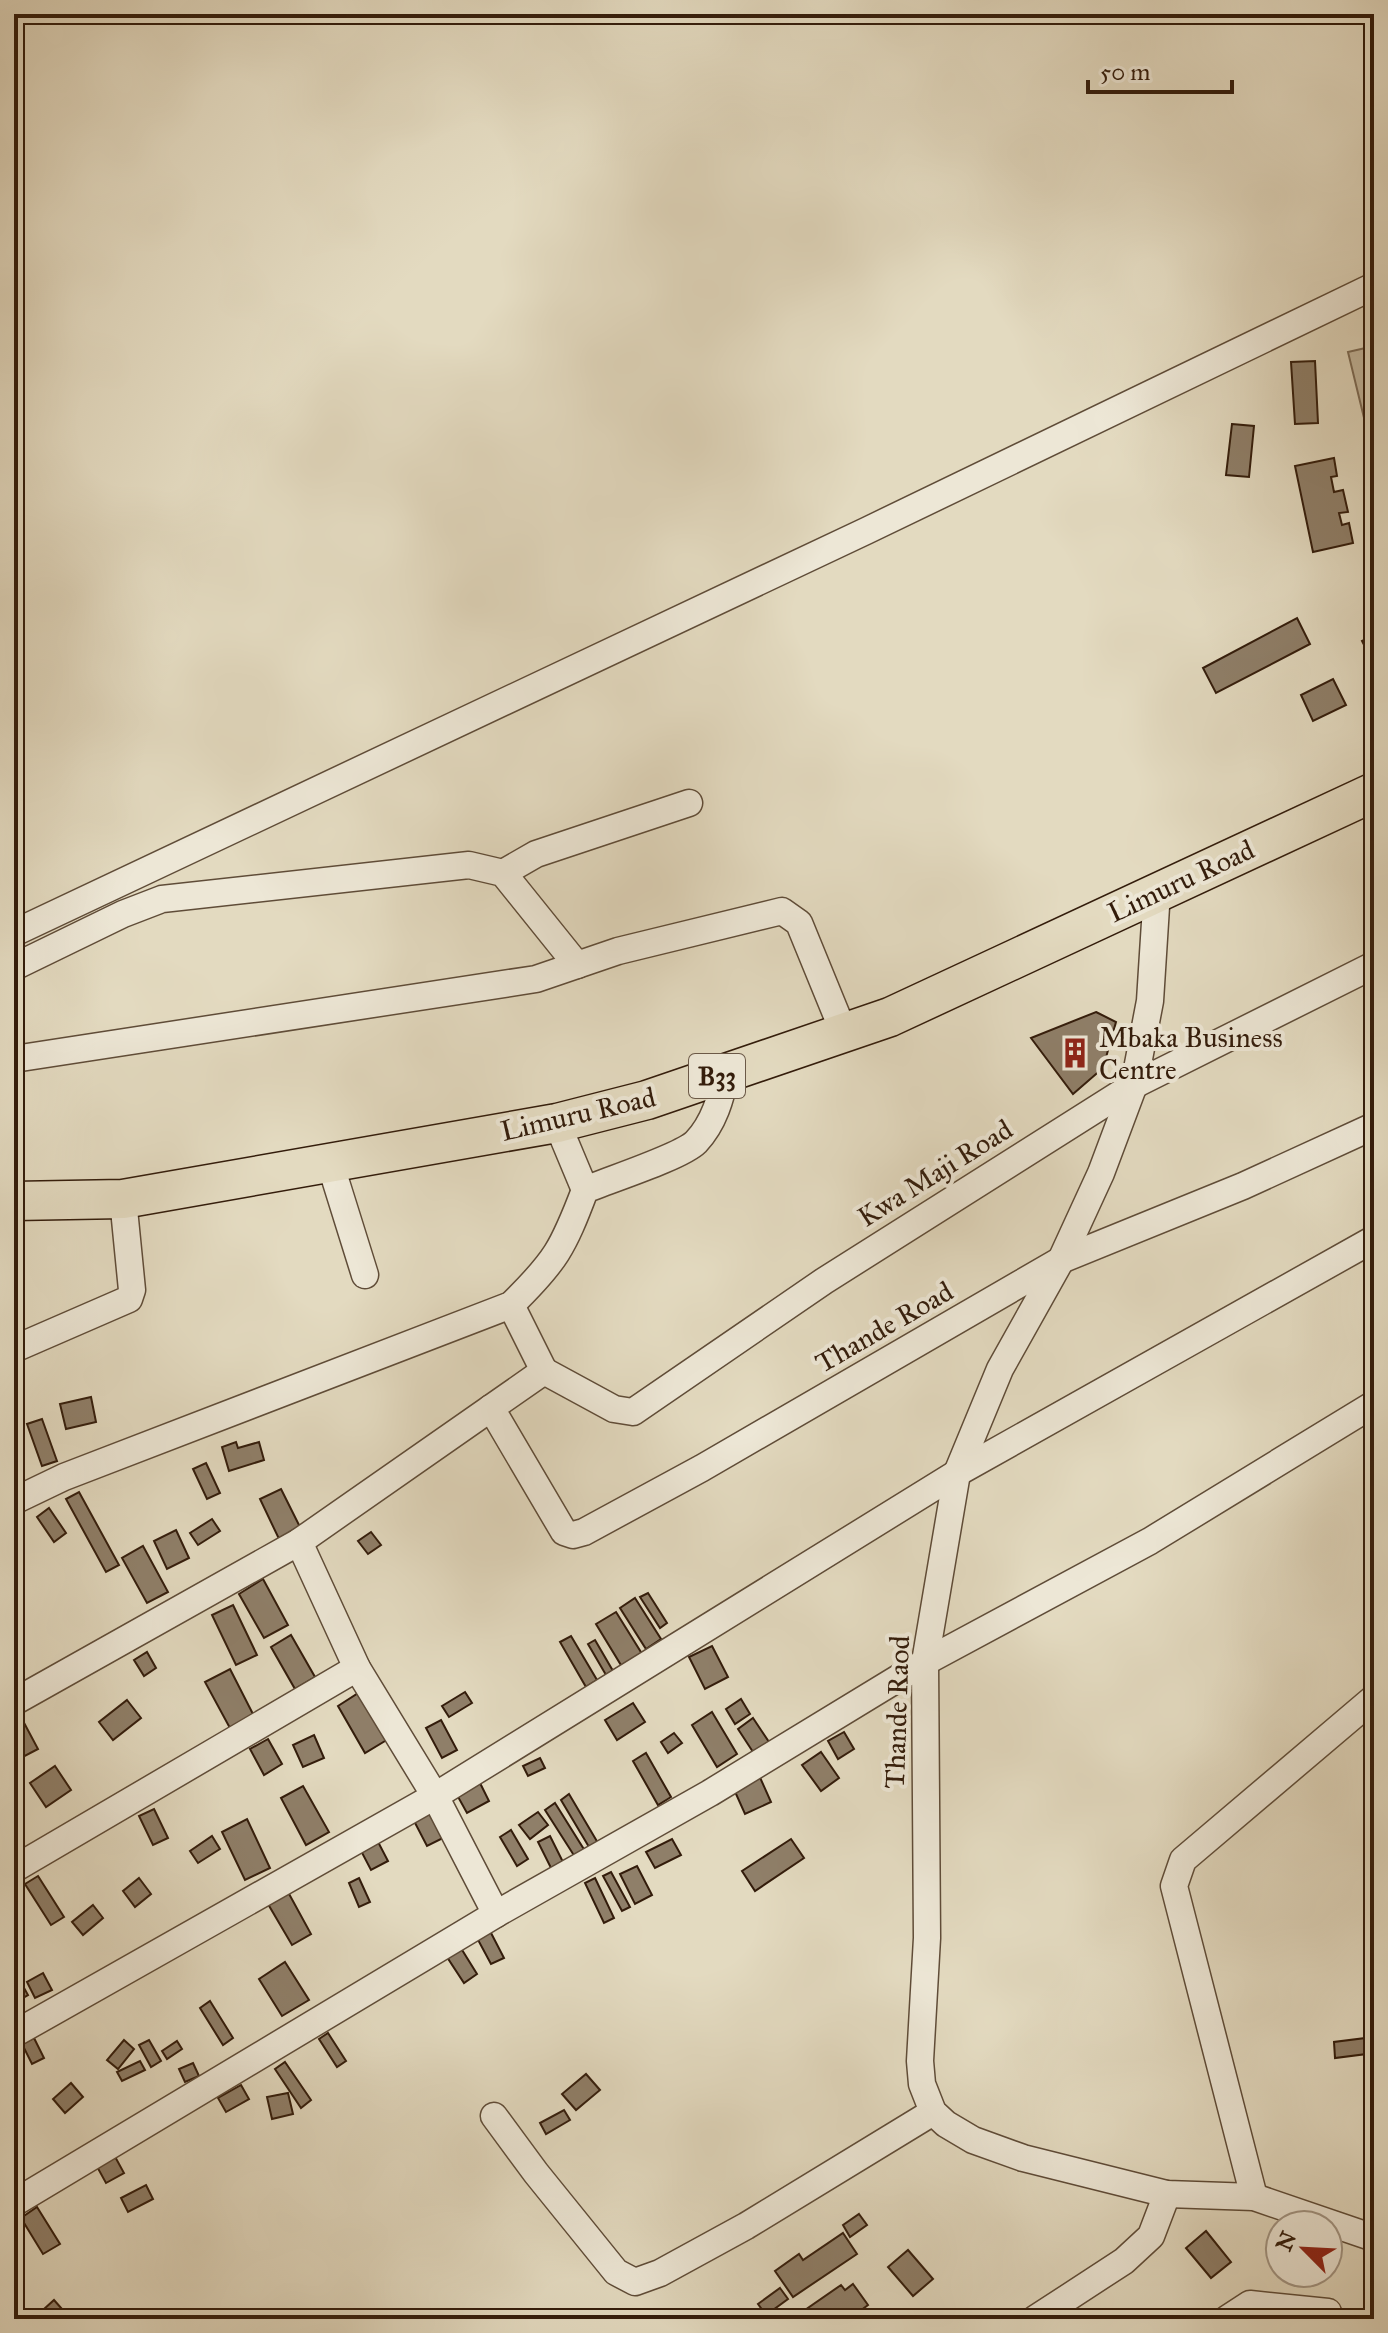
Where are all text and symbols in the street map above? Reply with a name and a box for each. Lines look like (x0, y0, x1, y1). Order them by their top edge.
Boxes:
scale bar (1088, 44, 1232, 94)
text: 50 m (1100, 57, 1150, 87)
street label: Limuru Road (1102, 832, 1260, 930)
place label: Mbaka Business Centre (1099, 1020, 1283, 1087)
building icon: Mbaka Business Centre (1058, 1036, 1092, 1070)
road number: B33 (689, 1054, 745, 1098)
street label: Limuru Road (497, 1079, 659, 1149)
street label: Kwa Maji Road (851, 1112, 1019, 1234)
street label: Thande Road (809, 1274, 959, 1380)
street label: Thande Raod (877, 1635, 917, 1789)
north arrow (1264, 2209, 1344, 2289)
text: N (1270, 2227, 1302, 2255)

